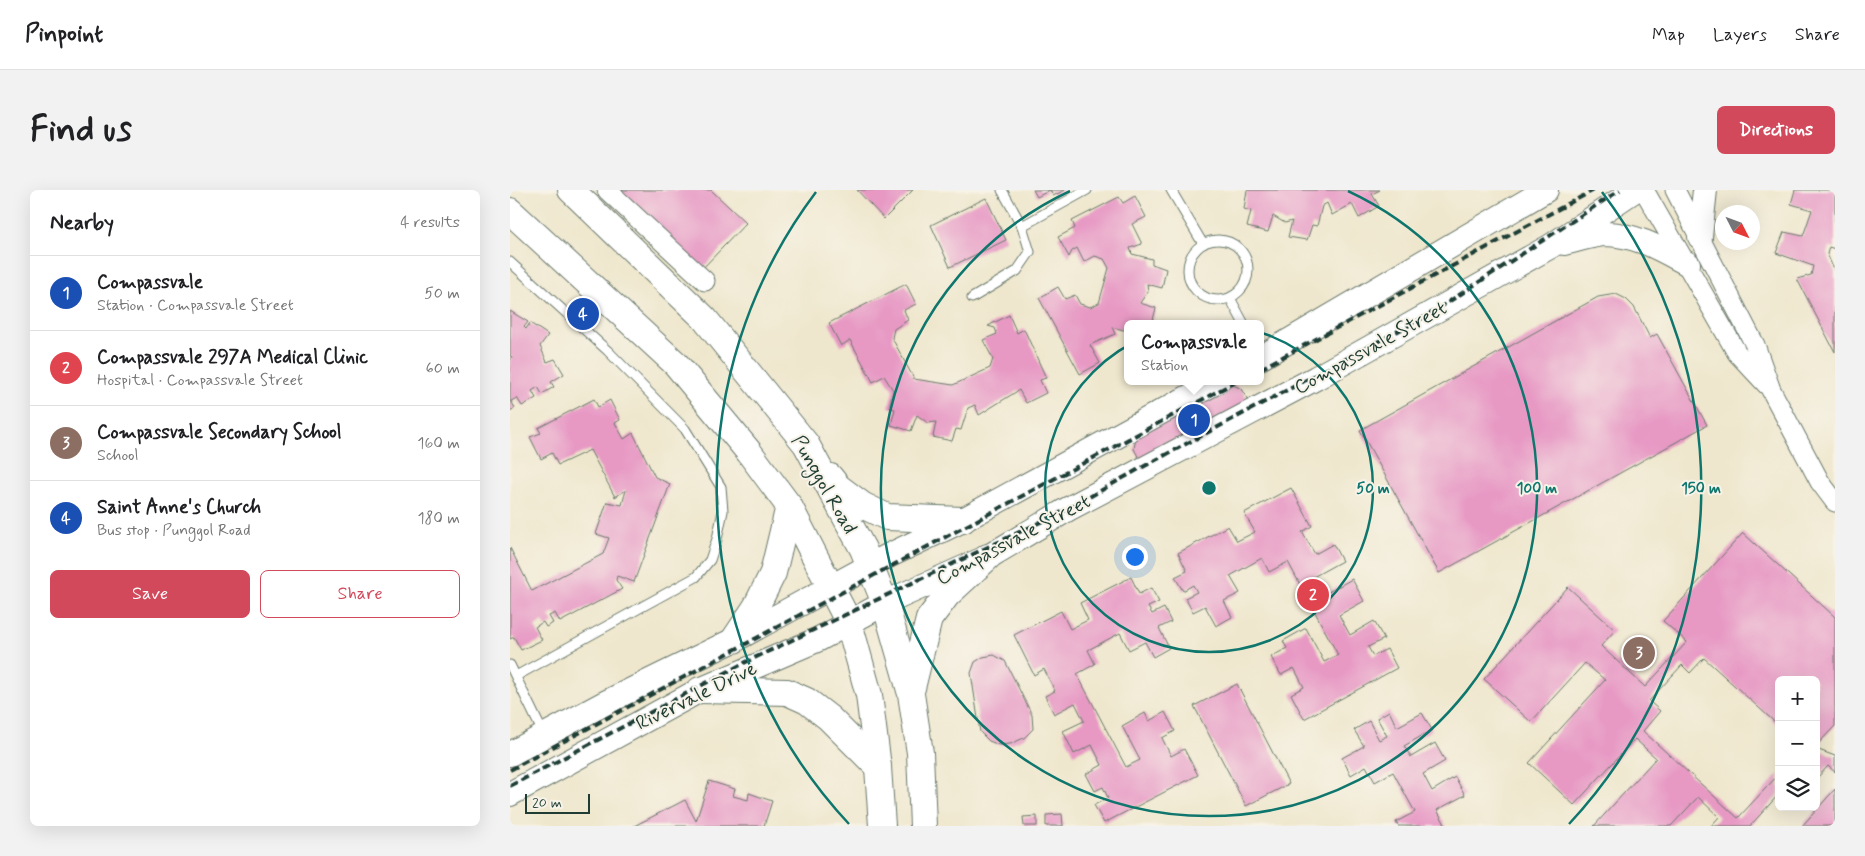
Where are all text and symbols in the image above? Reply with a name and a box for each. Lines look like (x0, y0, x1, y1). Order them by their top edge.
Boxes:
text: Pinpoint (25, 19, 103, 50)
text: Map (1652, 23, 1685, 47)
text: Layers (1713, 23, 1767, 47)
text: Share (1795, 23, 1840, 47)
button: Directions (1717, 106, 1835, 154)
text: Find us (30, 107, 132, 153)
north arrow (1715, 205, 1760, 250)
text: Nearby (50, 209, 114, 237)
text: 4 results (400, 212, 460, 233)
text: Compassvale (97, 270, 203, 295)
text: 1 (62, 283, 70, 304)
text: 50 m (424, 283, 460, 304)
text: Station · Compassvale Street (97, 295, 294, 316)
pin: 4 (567, 295, 599, 333)
street label: Compassvale Street (1289, 295, 1452, 402)
popup (1124, 320, 1264, 385)
text: Compassvale (1141, 330, 1247, 355)
text: Compassvale 297A Medical Clinic (97, 345, 368, 370)
text: Station (1141, 355, 1188, 376)
text: 2 (62, 358, 70, 379)
text: 60 m (426, 358, 460, 379)
text: Hospital · Compassvale Street (97, 370, 303, 391)
pin: 1 (1178, 401, 1210, 439)
text: Compassvale Secondary School (97, 420, 342, 445)
street label: Punggol Road (784, 430, 863, 540)
text: 3 (62, 433, 70, 454)
text: 160 m (417, 433, 460, 454)
text: School (97, 445, 138, 466)
centre of rings (1200, 479, 1218, 497)
text: 50 m (1356, 479, 1390, 499)
text: 100 m (1517, 479, 1557, 499)
text: 150 m (1681, 479, 1721, 499)
street label: Compassvale Street (932, 488, 1095, 592)
text: Saint Anne's Church (97, 495, 261, 520)
text: 4 (61, 508, 71, 529)
text: 180 m (417, 508, 460, 529)
text: Bus stop · Punggol Road (97, 520, 251, 541)
your location (1122, 544, 1148, 570)
button: Save (50, 570, 250, 618)
button: Share (260, 570, 460, 618)
pin: 2 (1297, 576, 1329, 614)
pin: 3 (1623, 634, 1655, 672)
street label: Rivervale Drive (631, 655, 762, 737)
map controls (1775, 676, 1820, 811)
button: + (1775, 676, 1820, 721)
button: − (1775, 721, 1820, 766)
button: layers (1775, 766, 1820, 811)
scale bar (525, 791, 590, 814)
text: 20 m (532, 794, 562, 812)

